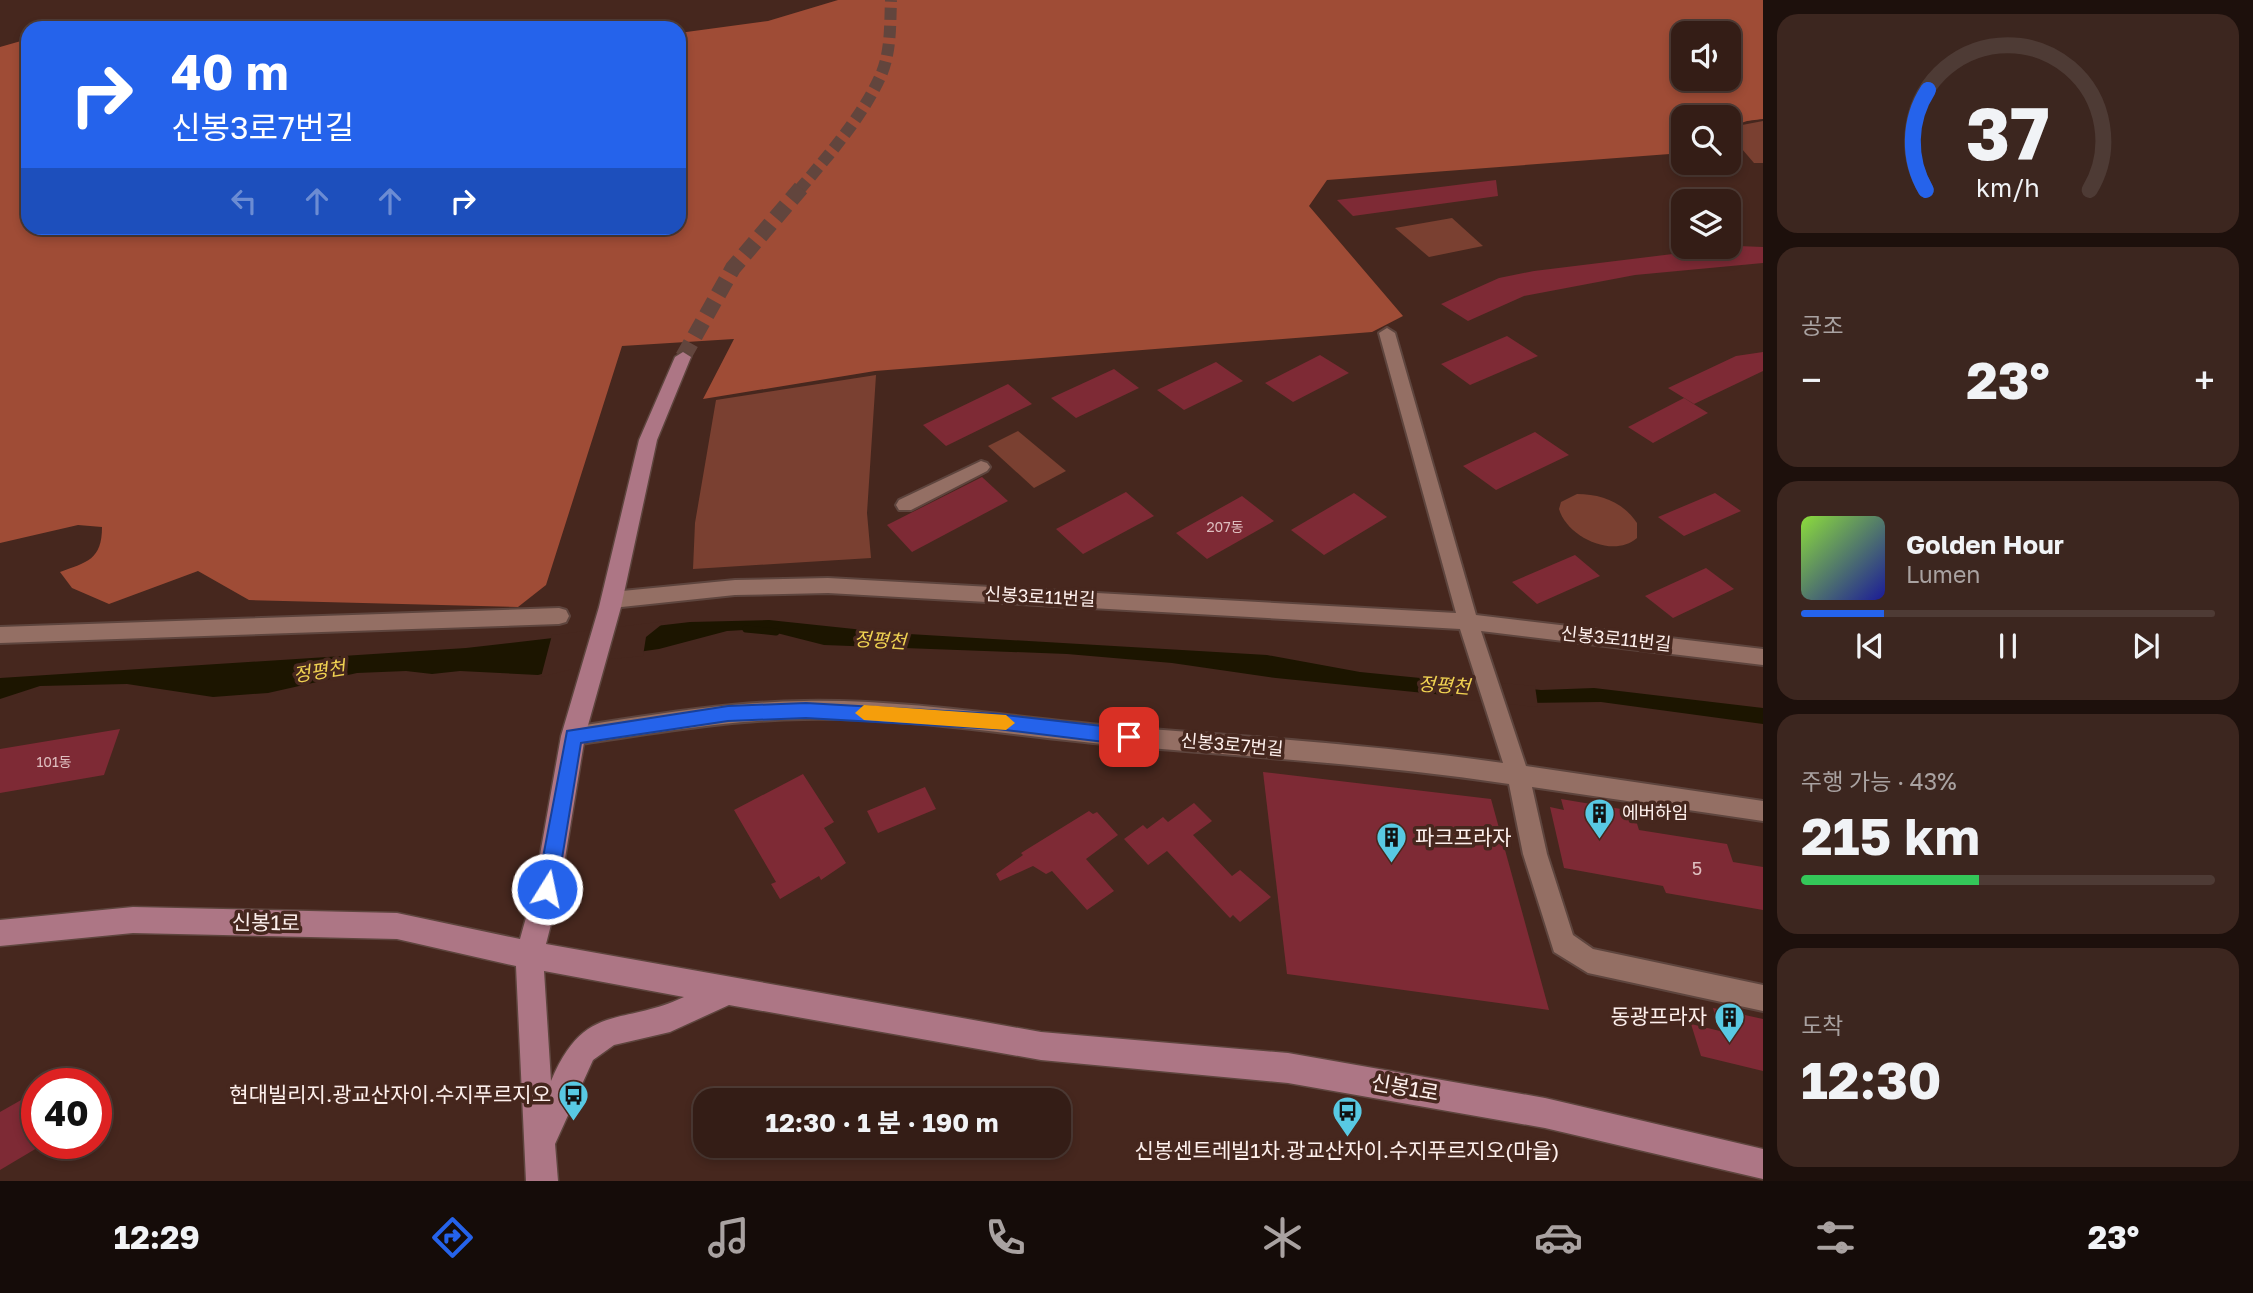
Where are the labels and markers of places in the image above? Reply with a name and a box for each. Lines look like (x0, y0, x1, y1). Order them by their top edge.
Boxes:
pin (1099, 707, 1159, 767)
building icon: 에버하임 (1582, 796, 1616, 840)
place label: 에버하임 (1622, 801, 1688, 823)
building icon: 파크프라자 (1375, 821, 1409, 865)
place label: 파크프라자 (1415, 824, 1512, 850)
building icon: 동광프라자 (1713, 1000, 1747, 1044)
place label: 동광프라자 (1610, 1003, 1707, 1029)
bus stop icon: 현대빌리지.광교산자이.수지푸르지오 (557, 1078, 591, 1122)
place label: 현대빌리지.광교산자이.수지푸르지오 (229, 1081, 551, 1107)
bus stop icon: 신봉센트레빌1차.광교산자이.수지푸르지오(마을) (1330, 1094, 1364, 1138)
place label: 신봉센트레빌1차.광교산자이.수지푸르지오(마을) (1134, 1137, 1560, 1163)

